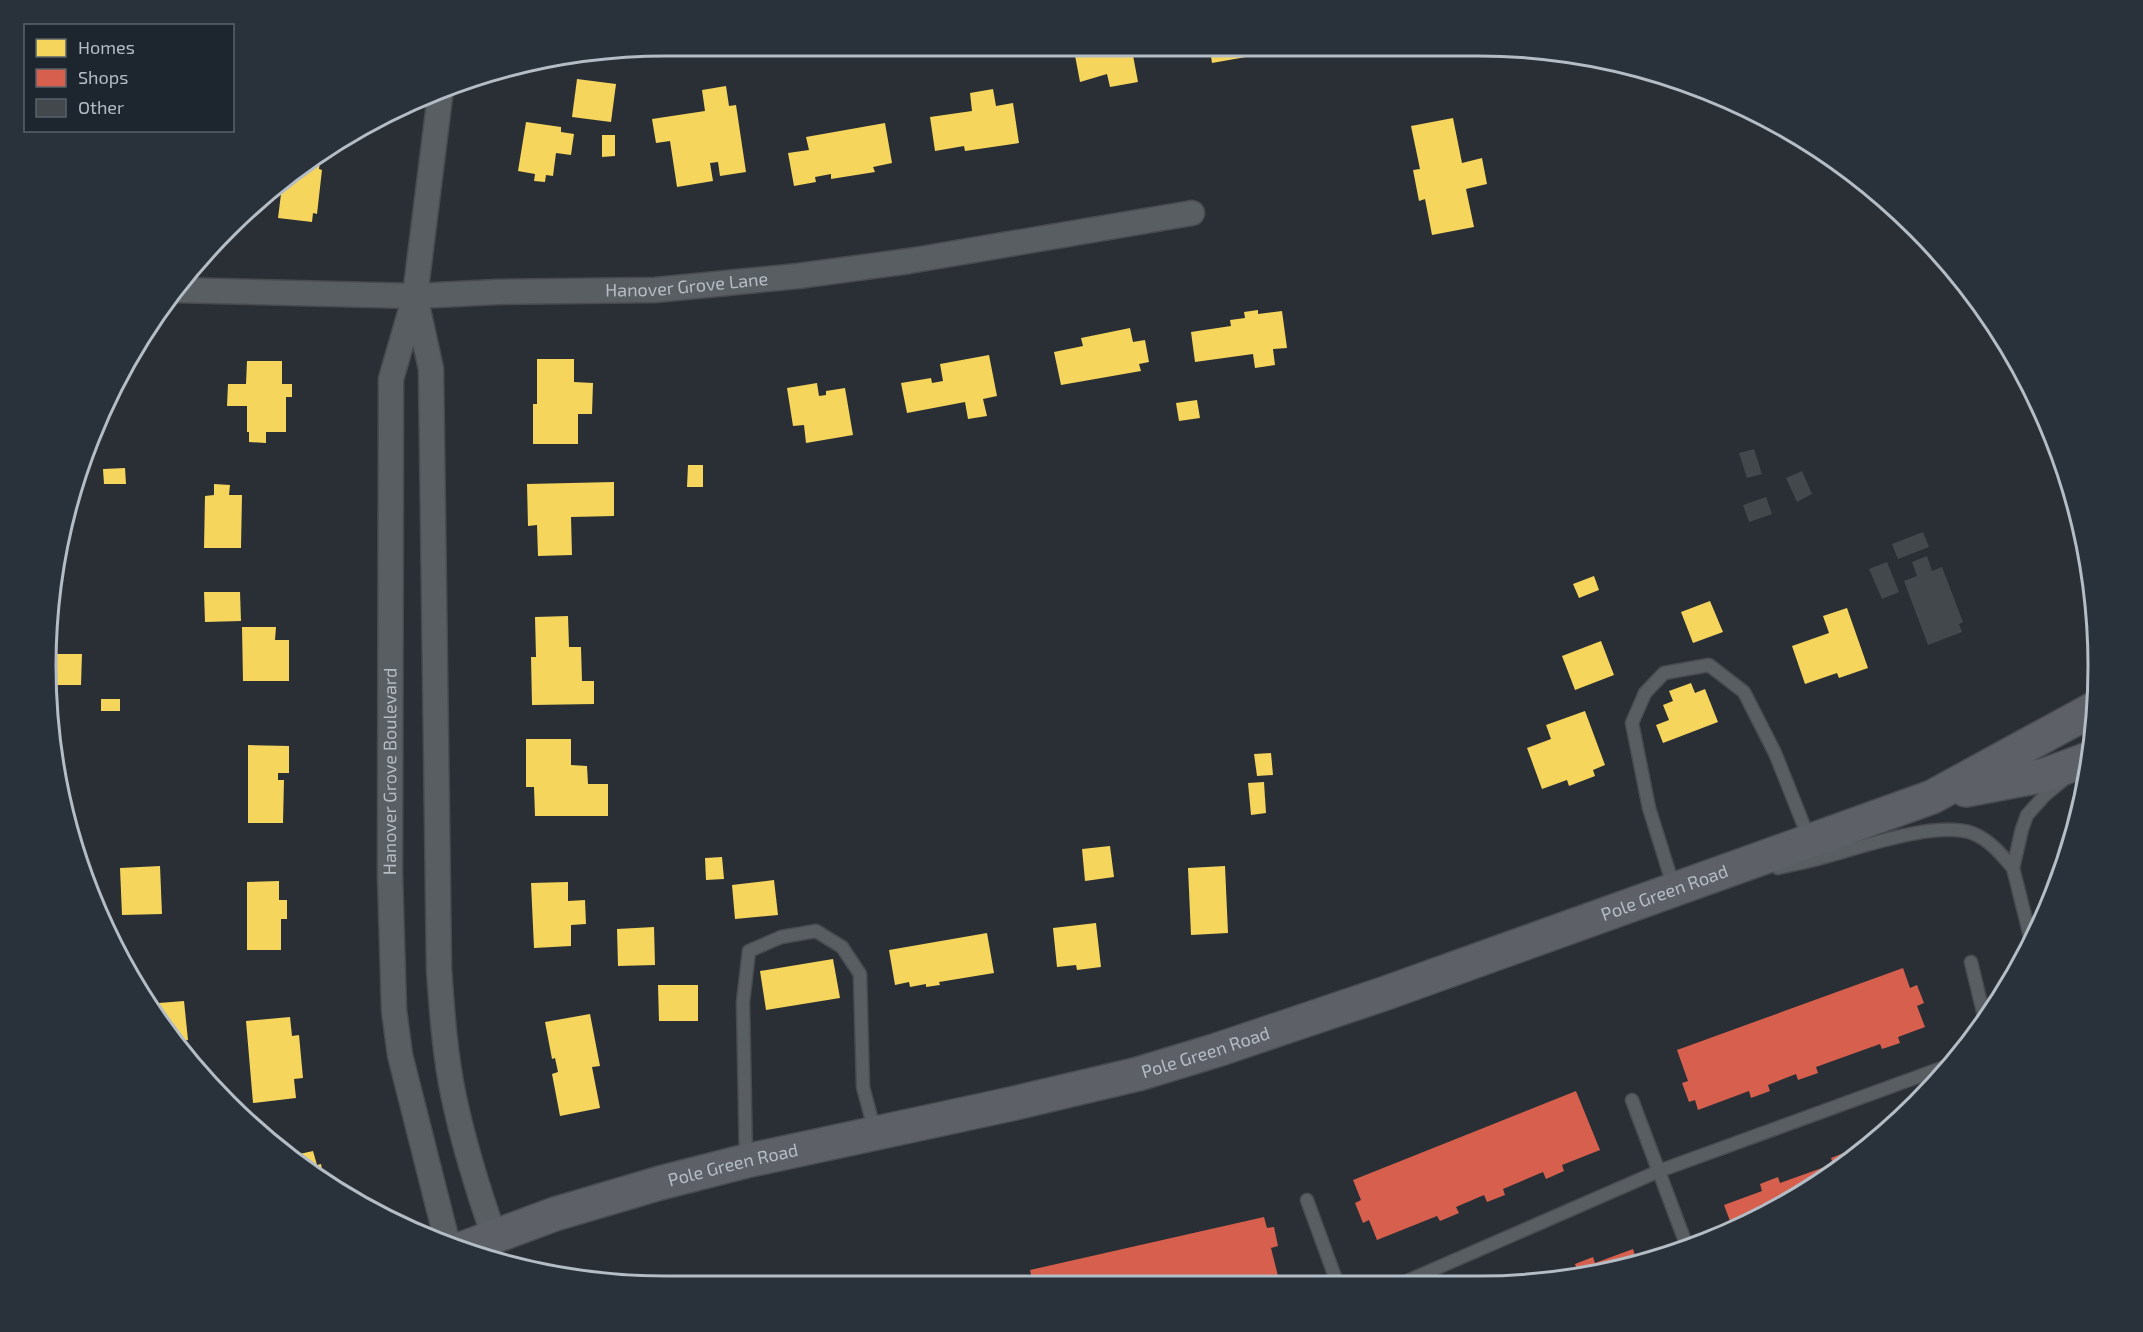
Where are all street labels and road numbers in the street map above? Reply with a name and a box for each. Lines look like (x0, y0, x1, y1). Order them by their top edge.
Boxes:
street label: Hanover Grove Lane (605, 267, 769, 301)
street label: Hanover Grove Boulevard (378, 668, 400, 875)
street label: Pole Green Road (1598, 859, 1731, 925)
street label: Pole Green Road (1139, 1021, 1272, 1082)
street label: Pole Green Road (665, 1138, 800, 1191)

